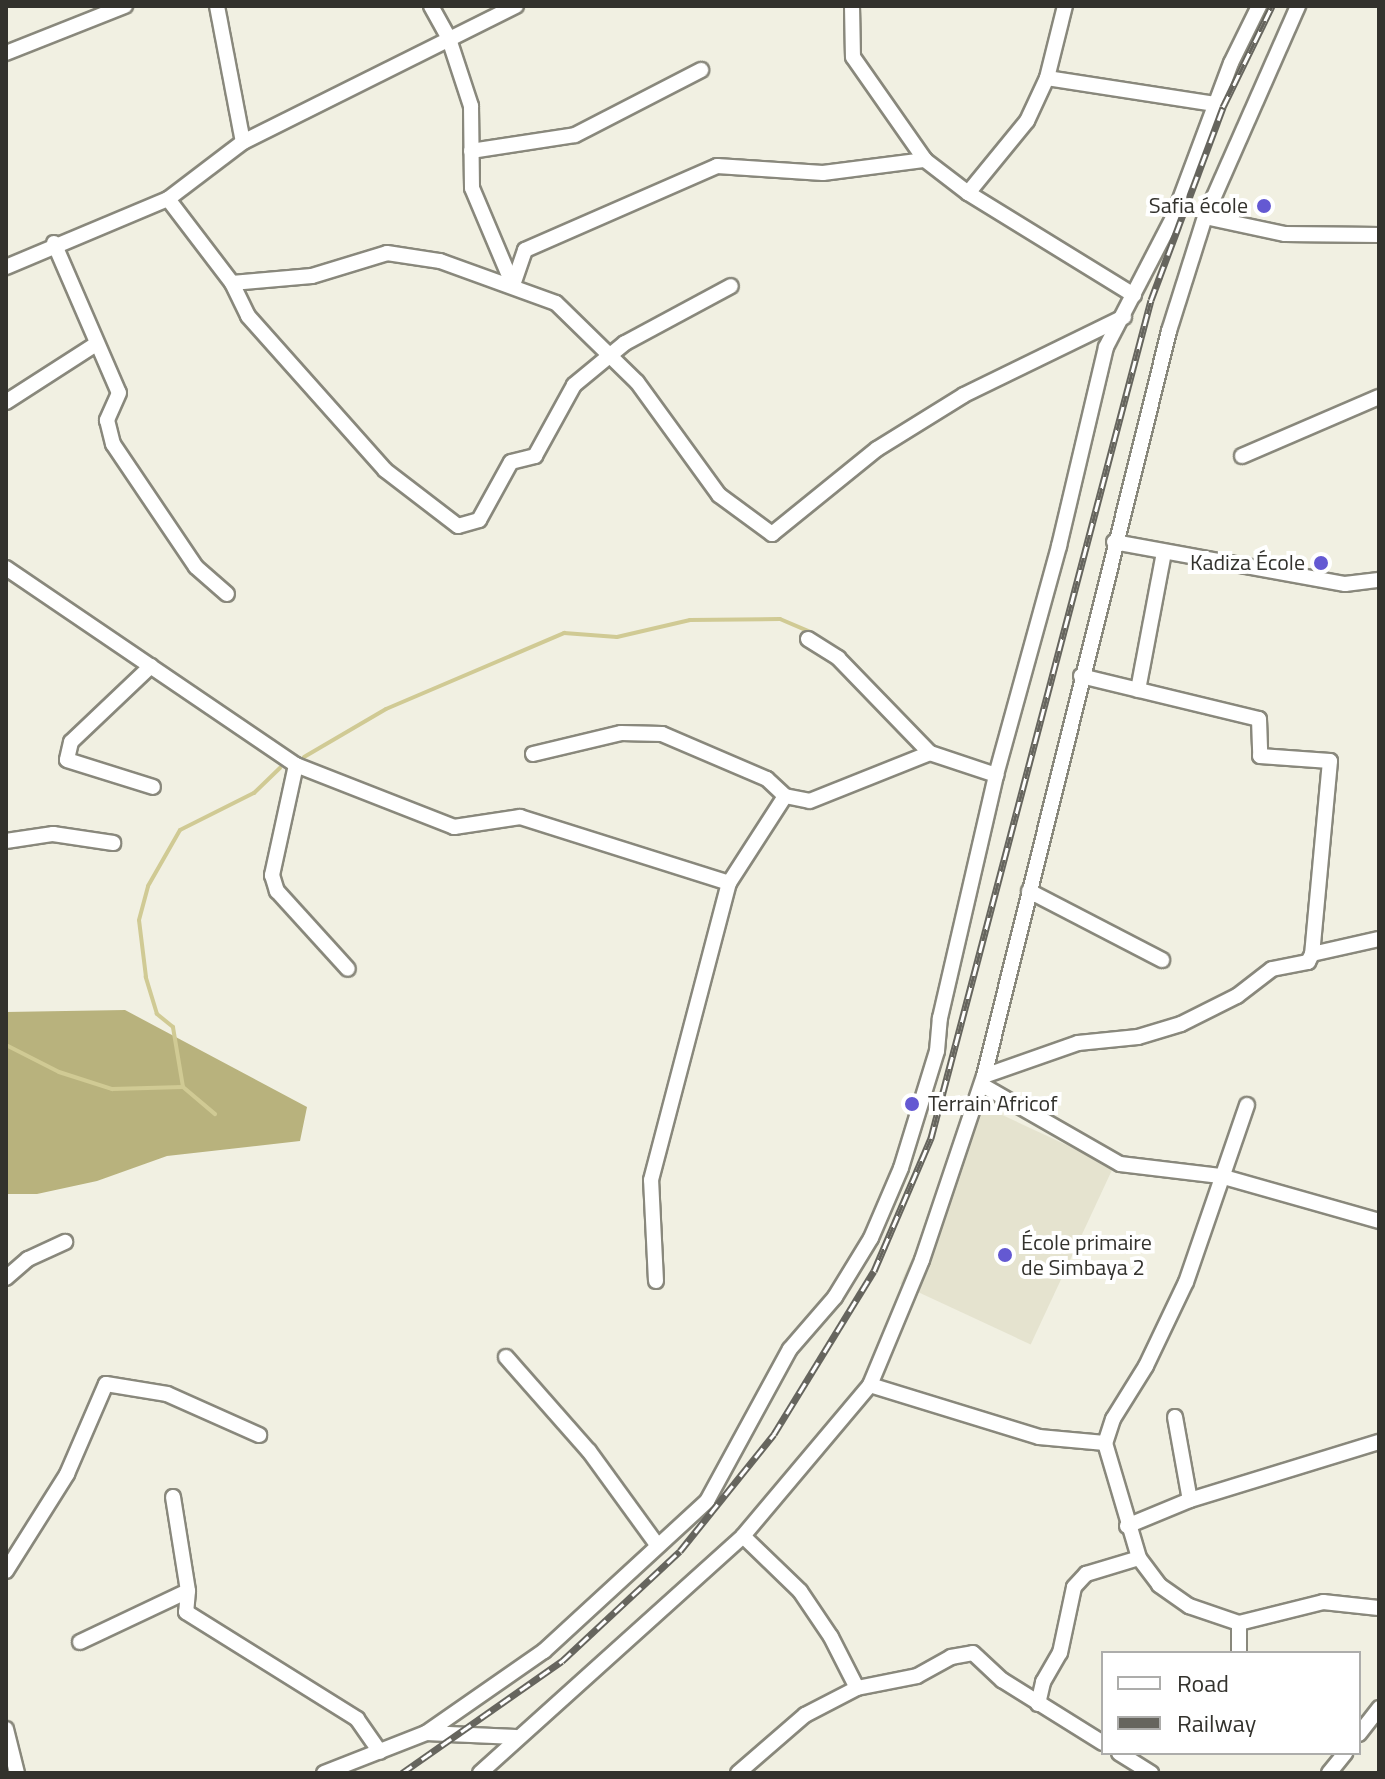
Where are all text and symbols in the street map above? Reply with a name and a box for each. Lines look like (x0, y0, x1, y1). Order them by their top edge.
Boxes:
place label: Safia école (1149, 193, 1248, 219)
marker: Safia école (1255, 197, 1273, 215)
place label: Kadiza École (1190, 550, 1305, 576)
marker: Kadiza École (1312, 554, 1330, 572)
place label: Terrain Africof (928, 1091, 1057, 1117)
marker: Terrain Africof (903, 1095, 921, 1113)
place label: École primaire de Simbaya 2 (1021, 1229, 1152, 1280)
marker: École primaire de Simbaya 2 (996, 1246, 1014, 1264)
legend (1101, 1651, 1361, 1755)
text: Road (1177, 1665, 1229, 1701)
text: Railway (1177, 1705, 1256, 1741)

